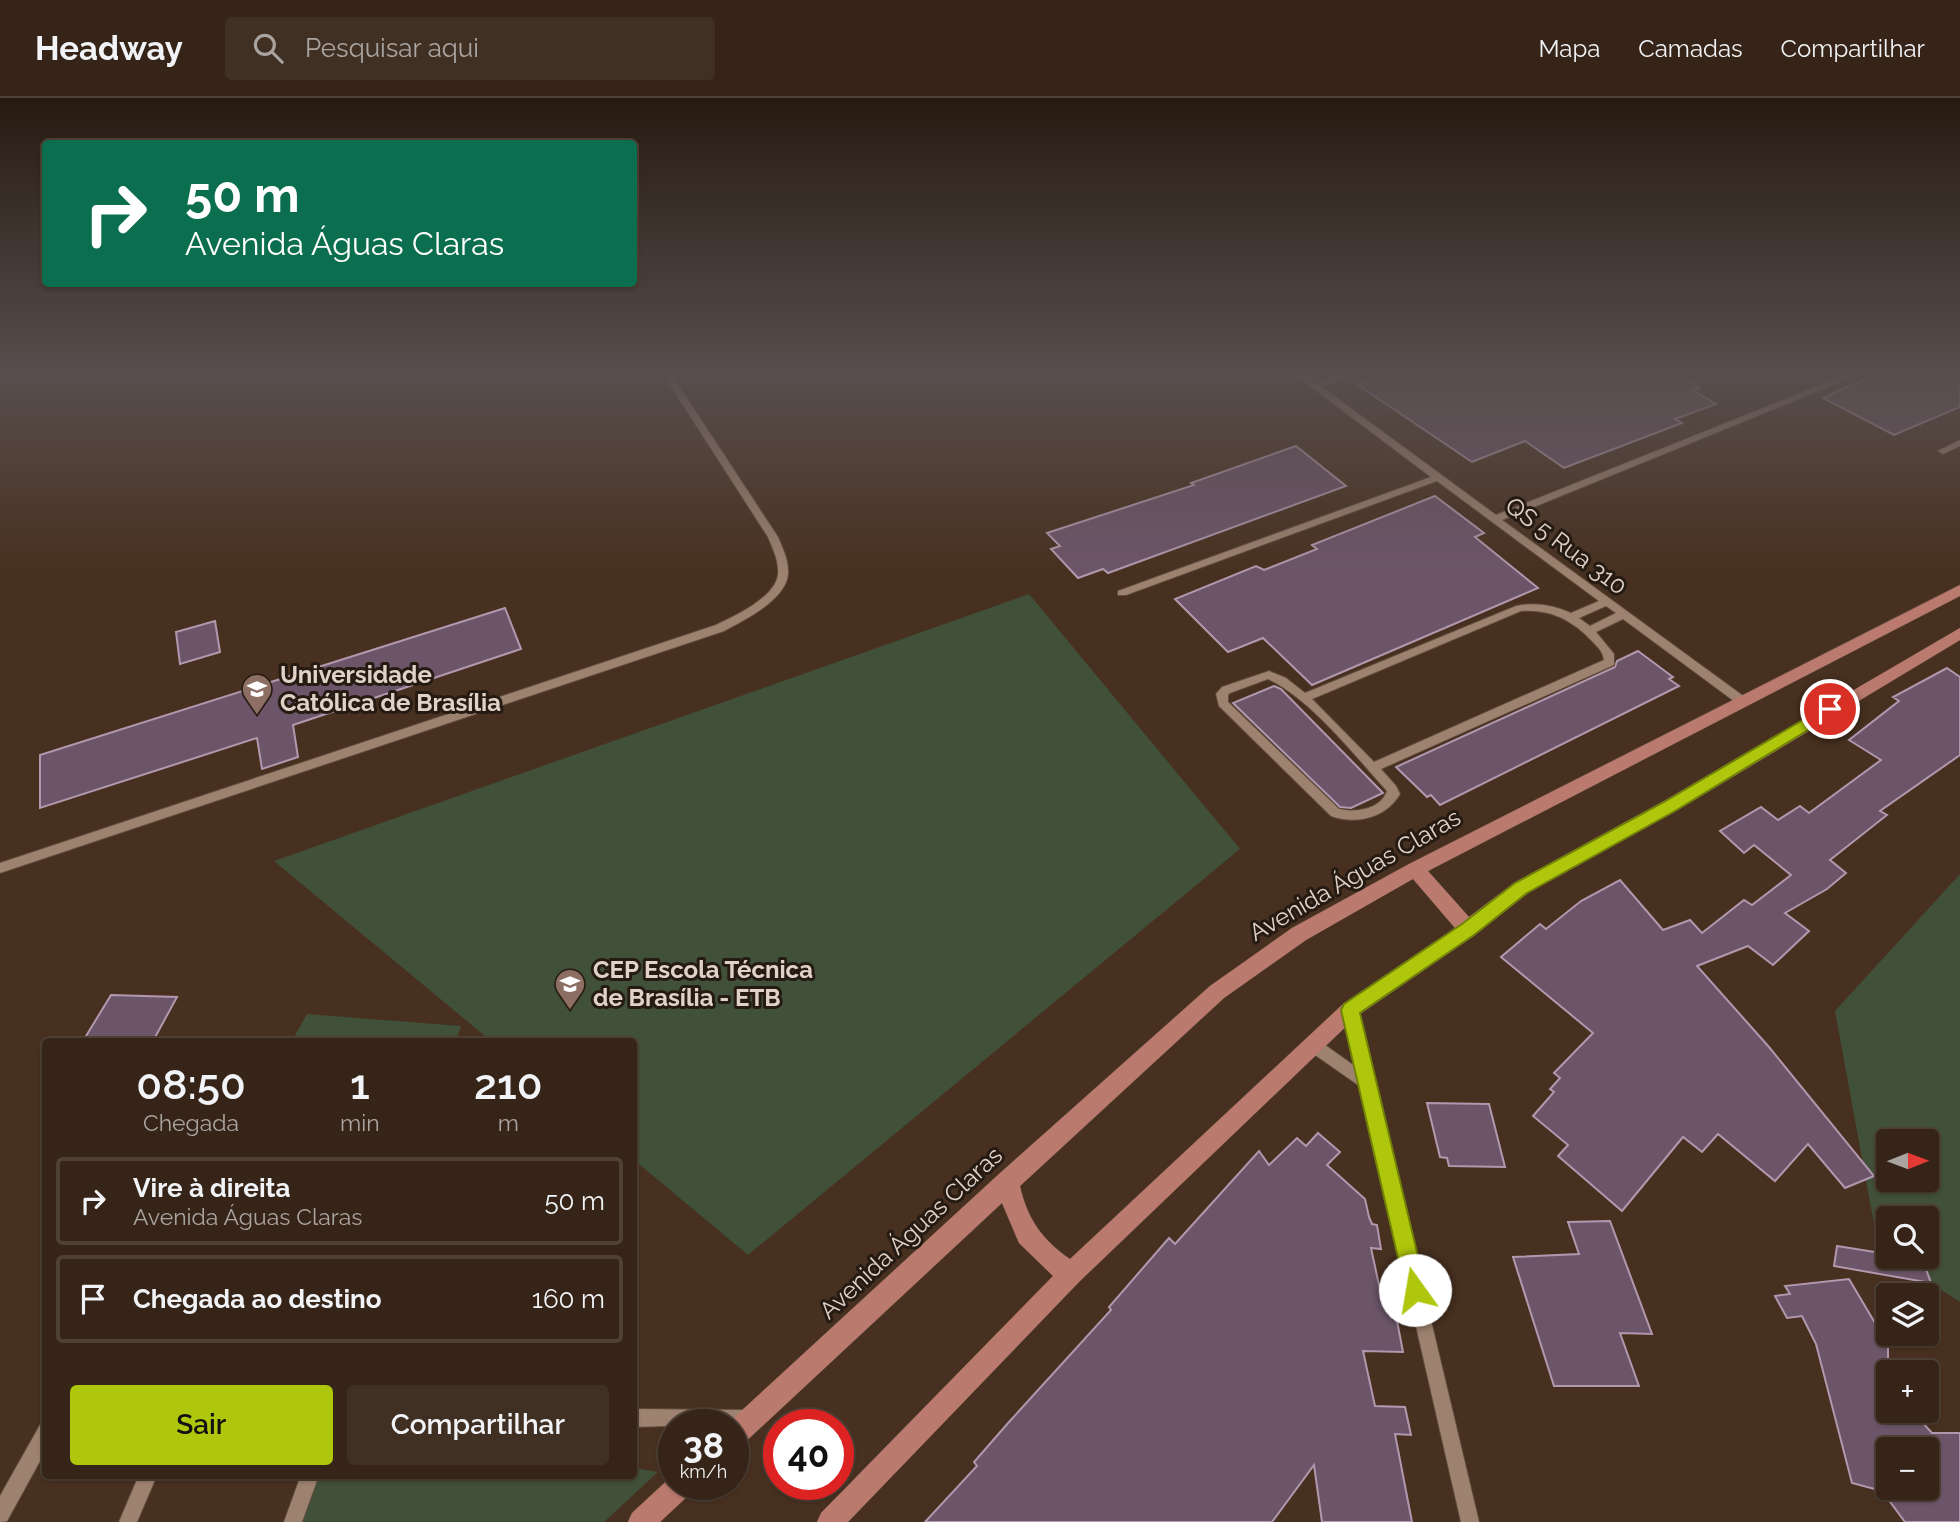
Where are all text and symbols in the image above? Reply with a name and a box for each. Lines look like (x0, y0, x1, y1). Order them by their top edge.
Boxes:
search box (225, 17, 715, 80)
text: Headway (35, 29, 183, 68)
icon: search (249, 29, 287, 67)
text: Pesquisar aqui (305, 33, 479, 63)
text: Mapa (1538, 34, 1600, 63)
text: Camadas (1638, 34, 1743, 63)
text: Compartilhar (1781, 34, 1925, 63)
text: 50 m (185, 166, 300, 223)
icon: right (70, 168, 161, 259)
text: Avenida Águas Claras (185, 225, 504, 262)
street label: QS 5 Rua 310 (1500, 491, 1633, 601)
place label: Universidade Católica de Brasília (280, 660, 501, 717)
school or university icon: Universidade Católica de Brasília (240, 672, 274, 716)
pin (1800, 679, 1860, 739)
icon: arrive (1811, 690, 1849, 728)
street label: Avenida Águas Claras (1244, 802, 1466, 947)
place label: CEP Escola Técnica de Brasília - ETB (593, 955, 813, 1012)
school or university icon: CEP Escola Técnica de Brasília - ETB (553, 967, 587, 1011)
text: 08:50 (136, 1060, 246, 1109)
text: 1 (350, 1060, 370, 1109)
text: 210 (474, 1060, 543, 1109)
text: Chegada (143, 1109, 239, 1136)
text: min (340, 1109, 380, 1136)
text: m (498, 1109, 519, 1136)
north arrow (1876, 1129, 1939, 1192)
map controls (1876, 1129, 1939, 1500)
street label: Avenida Águas Claras (813, 1140, 1008, 1325)
text: Vire à direita (133, 1173, 290, 1203)
icon: right (74, 1182, 112, 1220)
text: 50 m (544, 1186, 605, 1216)
text: Avenida Águas Claras (133, 1203, 362, 1230)
button: search (1876, 1206, 1939, 1269)
position arrow (1378, 1253, 1452, 1327)
icon: arrive (74, 1280, 112, 1318)
button: layers (1876, 1283, 1939, 1346)
text: Chegada ao destino (133, 1284, 382, 1314)
text: 160 m (532, 1284, 605, 1314)
button: + (1876, 1360, 1939, 1423)
button: Sair (70, 1385, 333, 1465)
button: Compartilhar (347, 1385, 609, 1465)
speed limit sign: 40 (763, 1409, 854, 1500)
text: 38 (683, 1425, 724, 1466)
button: − (1876, 1437, 1939, 1500)
text: km/h (680, 1461, 727, 1482)

